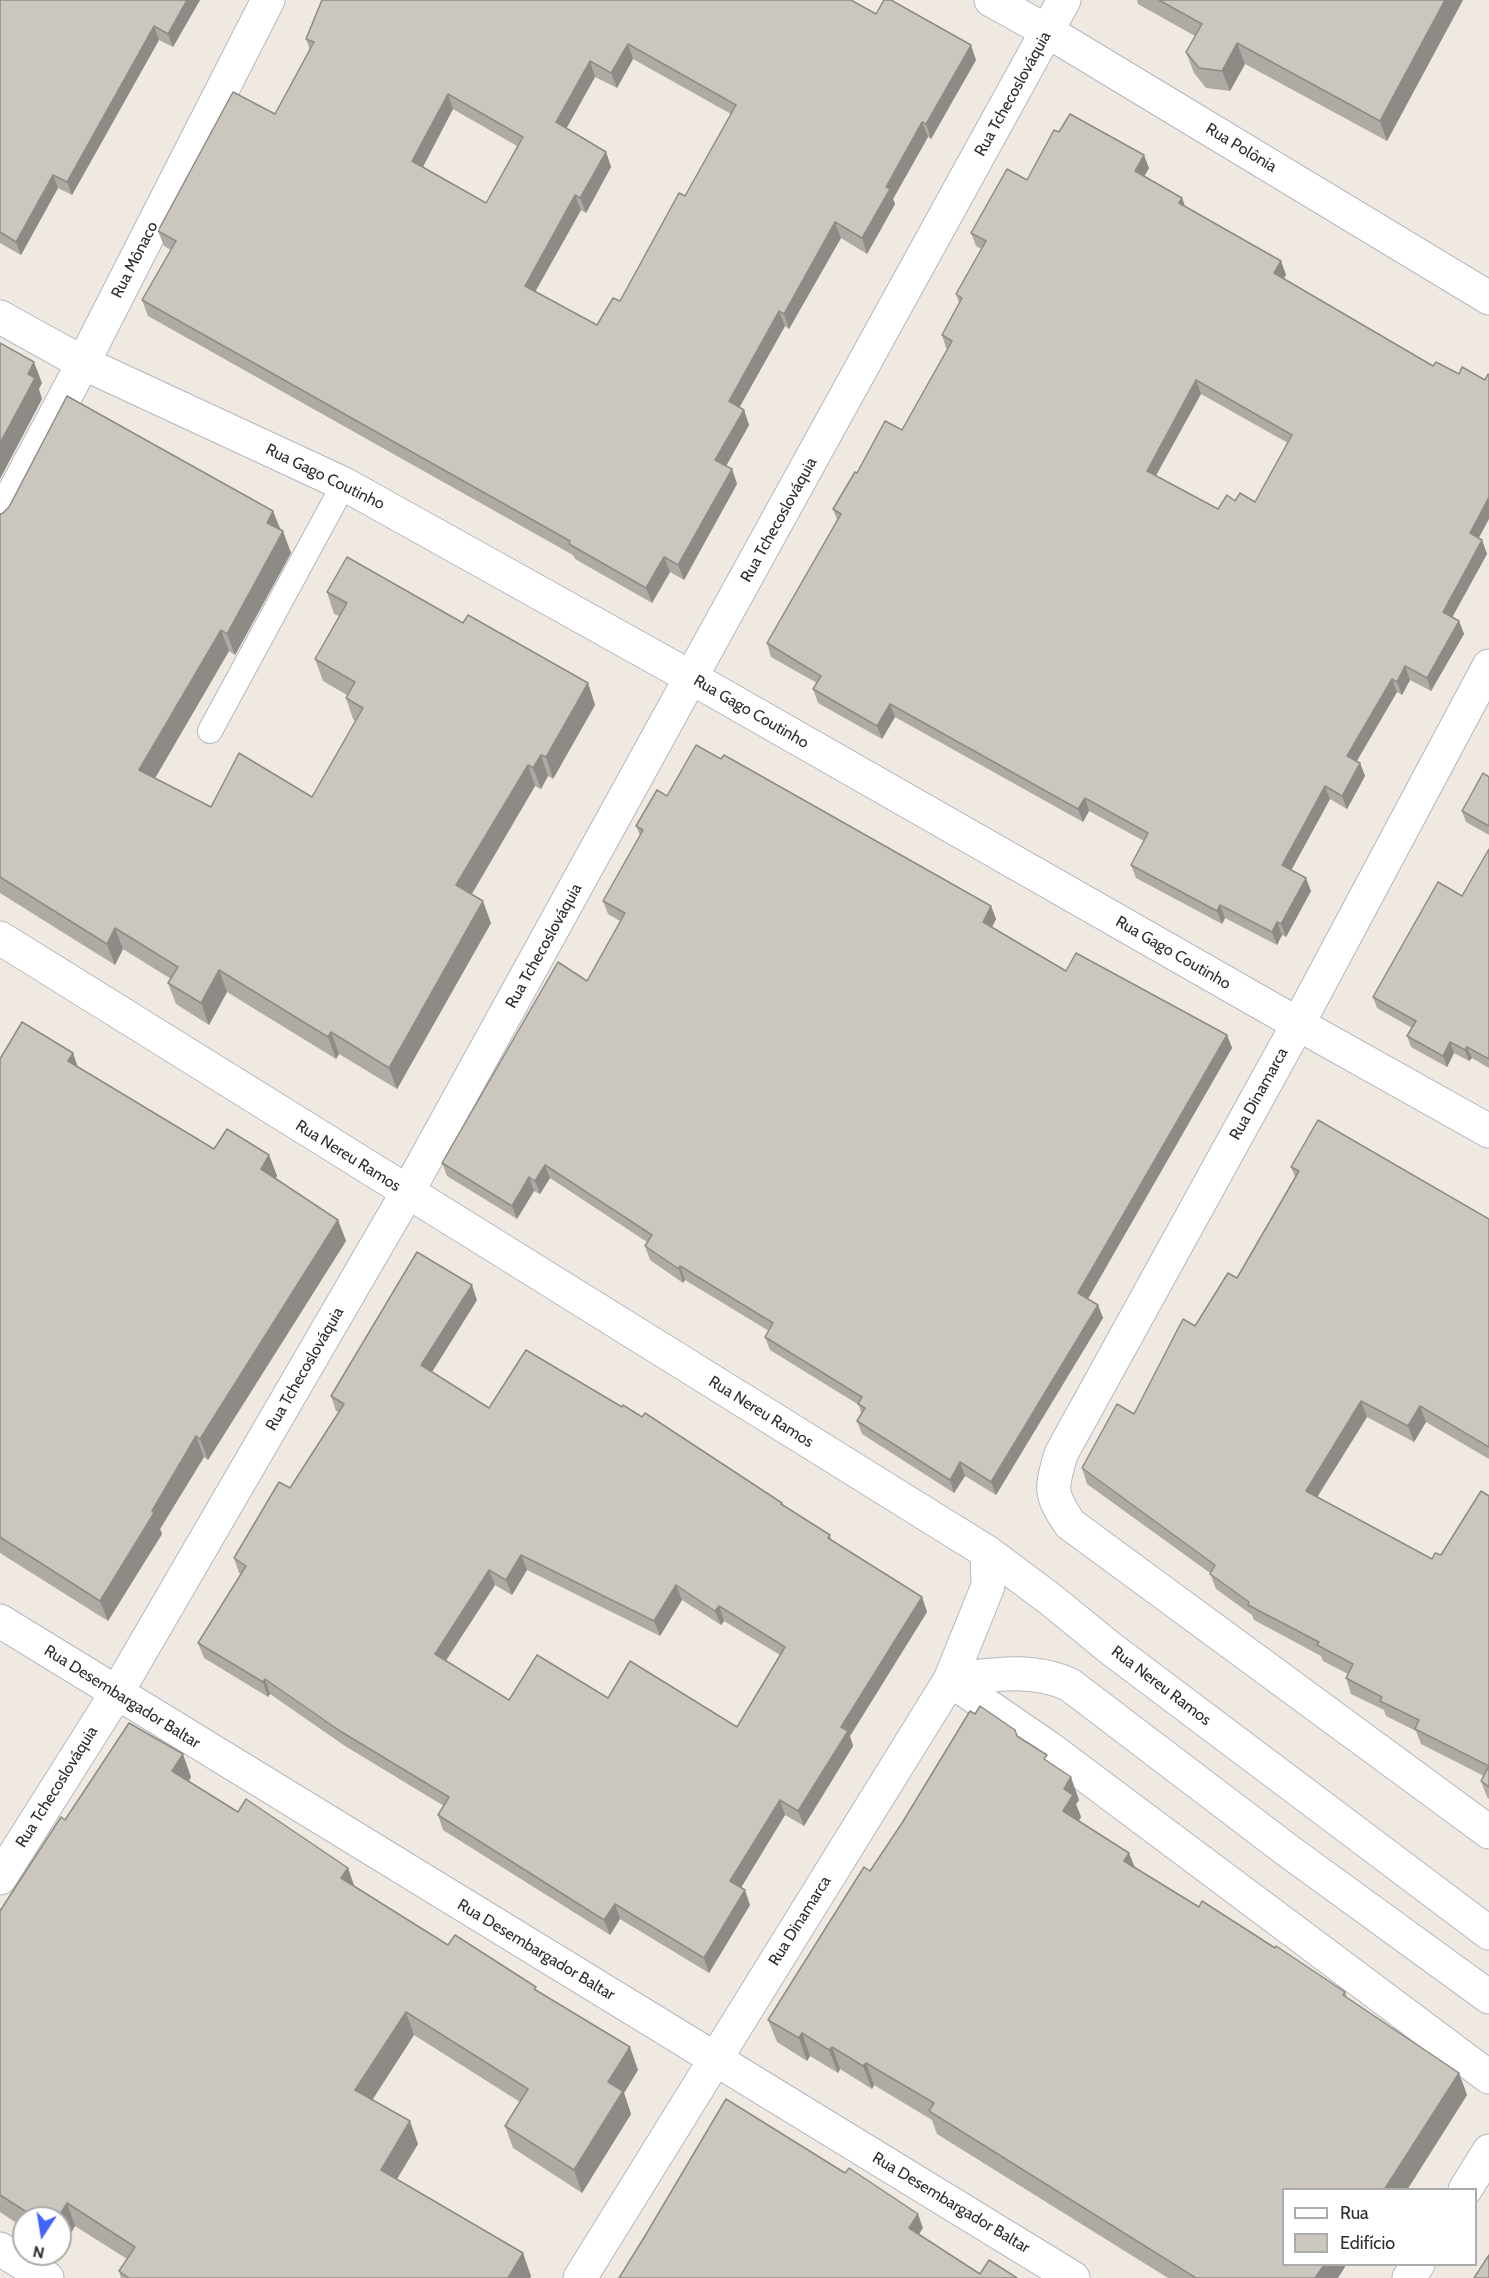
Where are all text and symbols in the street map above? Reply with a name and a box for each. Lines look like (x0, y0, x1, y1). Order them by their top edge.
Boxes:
street label: Rua Tchecoslováquia (971, 28, 1055, 160)
street label: Rua Polônia (1202, 119, 1280, 177)
street label: Rua Mônaco (108, 219, 162, 301)
street label: Rua Gago Coutinho (262, 440, 388, 514)
street label: Rua Tchecoslováquia (737, 454, 821, 586)
street label: Rua Gago Coutinho (690, 671, 812, 753)
street label: Rua Tchecoslováquia (502, 880, 586, 1012)
street label: Rua Gago Coutinho (1112, 912, 1234, 994)
street label: Rua Dinamarca (1226, 1045, 1292, 1143)
street label: Rua Nereu Ramos (292, 1116, 404, 1196)
street label: Rua Tchecoslováquia (262, 1304, 348, 1434)
street label: Rua Nereu Ramos (705, 1372, 817, 1452)
street label: Rua Desembargador Baltar (40, 1641, 204, 1753)
street label: Rua Nereu Ramos (1107, 1642, 1215, 1730)
street label: Rua Tchecoslováquia (12, 1723, 102, 1851)
street label: Rua Dinamarca (765, 1873, 835, 1969)
street label: Rua Desembargador Baltar (454, 1895, 618, 2005)
street label: Rua Desembargador Baltar (869, 2148, 1033, 2258)
legend (1282, 2188, 1477, 2266)
text: Rua (1340, 2202, 1369, 2224)
north arrow (12, 2206, 72, 2266)
text: Edifício (1340, 2232, 1395, 2254)
text: N (31, 2242, 46, 2263)

